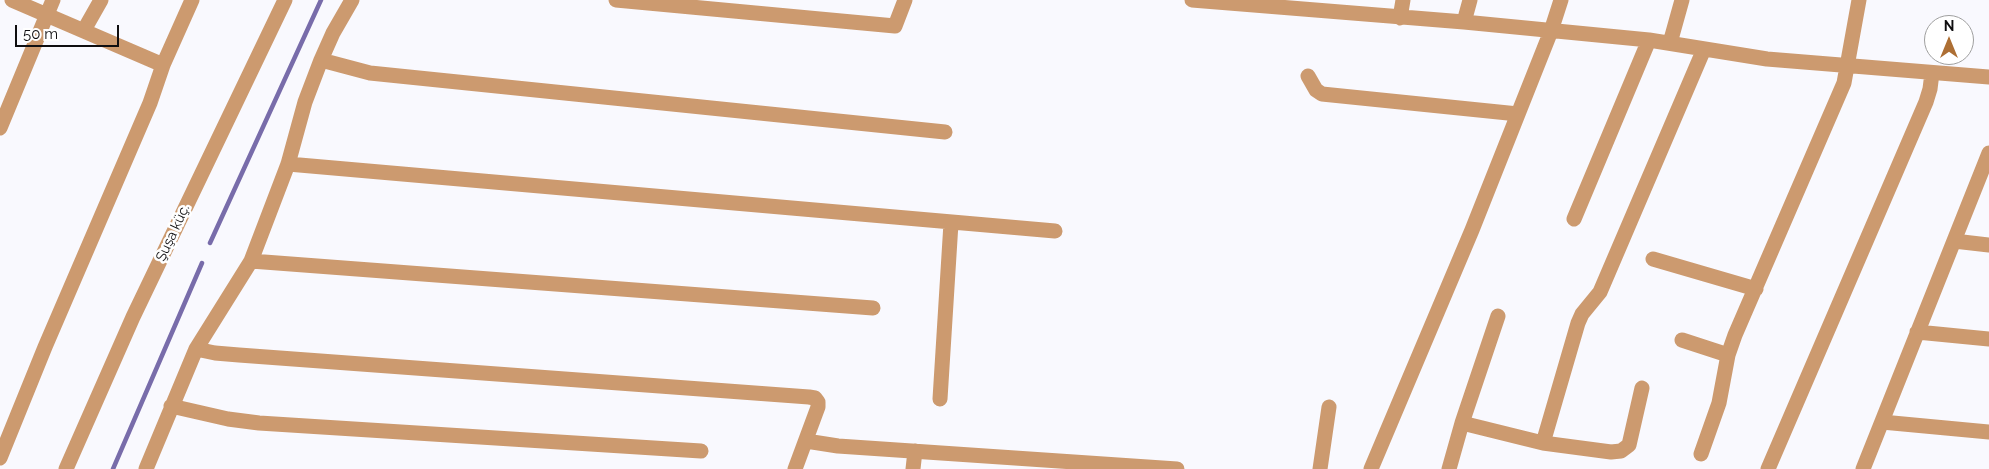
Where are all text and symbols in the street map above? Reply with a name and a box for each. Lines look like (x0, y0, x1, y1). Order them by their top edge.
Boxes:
scale bar (18, 15, 121, 47)
north arrow (1924, 15, 1974, 65)
text: N (1944, 18, 1954, 34)
text: 50 m (23, 25, 58, 43)
street label: Şuşa küç. (153, 202, 193, 264)

